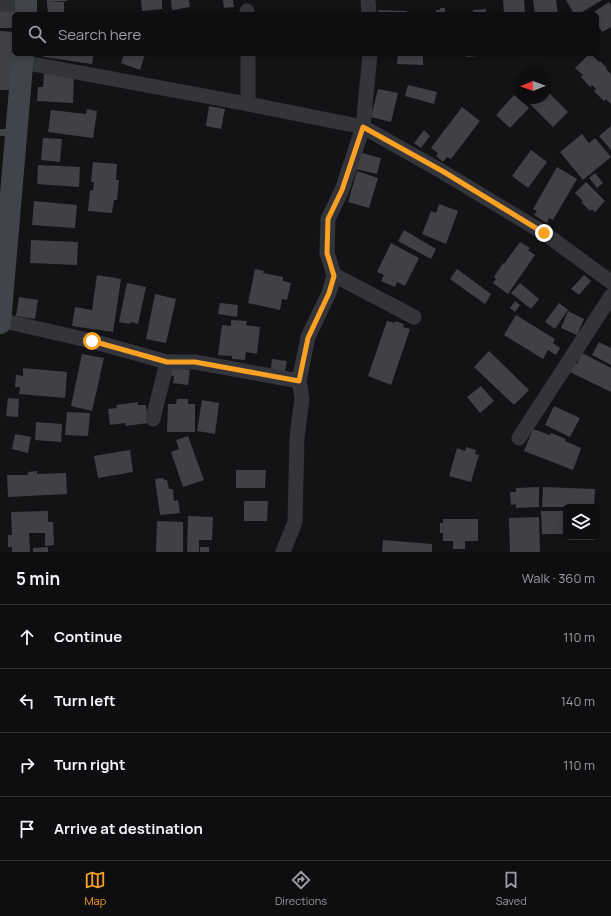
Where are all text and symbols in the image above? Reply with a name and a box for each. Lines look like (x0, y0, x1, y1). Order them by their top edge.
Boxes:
search box (12, 12, 599, 56)
icon: search (26, 23, 48, 45)
text: Search here (58, 24, 141, 45)
north arrow (515, 68, 551, 104)
route end (535, 224, 553, 242)
route start (83, 332, 101, 350)
map controls (563, 504, 599, 540)
button: layers (563, 504, 599, 540)
text: 5 min (16, 567, 60, 590)
text: Walk · 360 m (522, 569, 595, 587)
icon: ahead (16, 626, 38, 648)
text: Continue (54, 626, 122, 647)
text: 110 m (563, 628, 595, 646)
icon: left (16, 690, 38, 712)
text: Turn left (54, 690, 116, 711)
text: 140 m (561, 692, 595, 710)
icon: right (16, 754, 38, 776)
text: Turn right (54, 754, 125, 775)
text: 110 m (563, 756, 595, 774)
icon: arrive (16, 818, 38, 840)
text: Arrive at destination (54, 818, 203, 839)
tab: Map (84, 869, 106, 908)
tab: Directions (275, 869, 327, 908)
tab: Saved (496, 869, 527, 908)

